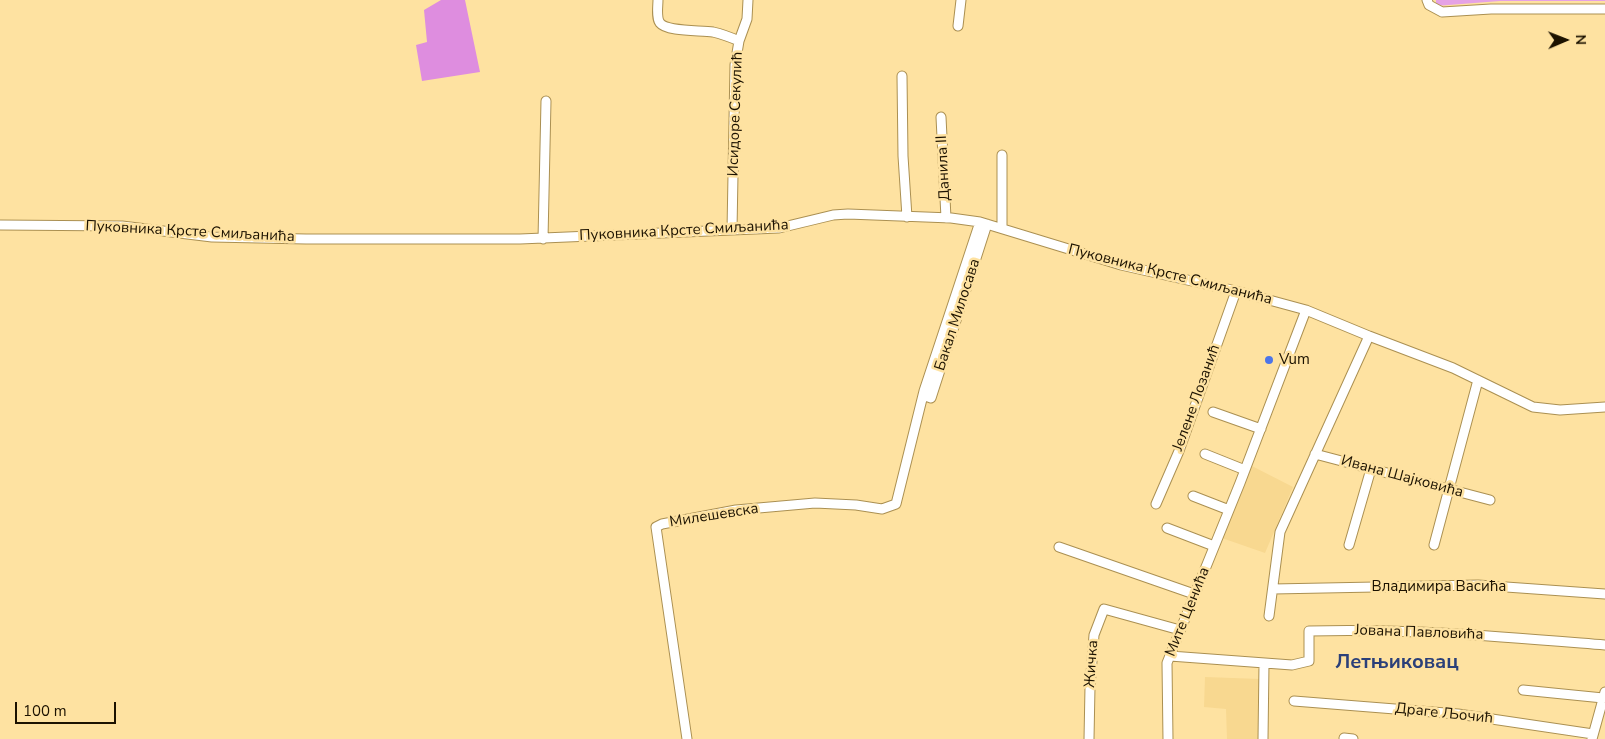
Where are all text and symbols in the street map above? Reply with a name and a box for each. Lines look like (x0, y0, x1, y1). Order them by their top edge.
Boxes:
north arrow (1540, 15, 1590, 65)
text: N (1571, 34, 1590, 45)
street label: Исидоре Секулић (725, 51, 747, 177)
street label: Данила II (933, 135, 955, 201)
street label: Пуковника Крсте Смиљанића (579, 217, 789, 245)
street label: Пуковника Крсте Смиљанића (85, 218, 295, 246)
street label: Пуковника Крсте Смиљанића (1066, 241, 1274, 309)
street label: Бакал Милосава (931, 257, 985, 373)
street label: Јелене Лозанић (1169, 342, 1225, 454)
place label: Vum (1279, 351, 1310, 369)
marker: Vum (1263, 354, 1275, 366)
street label: Ивана Шајковића (1339, 452, 1465, 502)
street label: Милешевска (668, 500, 760, 532)
street label: Мите Ценића (1162, 565, 1214, 659)
street label: Владимира Васића (1372, 578, 1506, 596)
street label: Јована Павловића (1354, 622, 1484, 644)
street label: Жичка (1081, 640, 1103, 688)
district label: Летњиковац (1335, 651, 1459, 675)
scale bar (18, 692, 119, 724)
street label: Драге Љочић (1394, 700, 1494, 728)
text: 100 m (23, 701, 67, 721)

